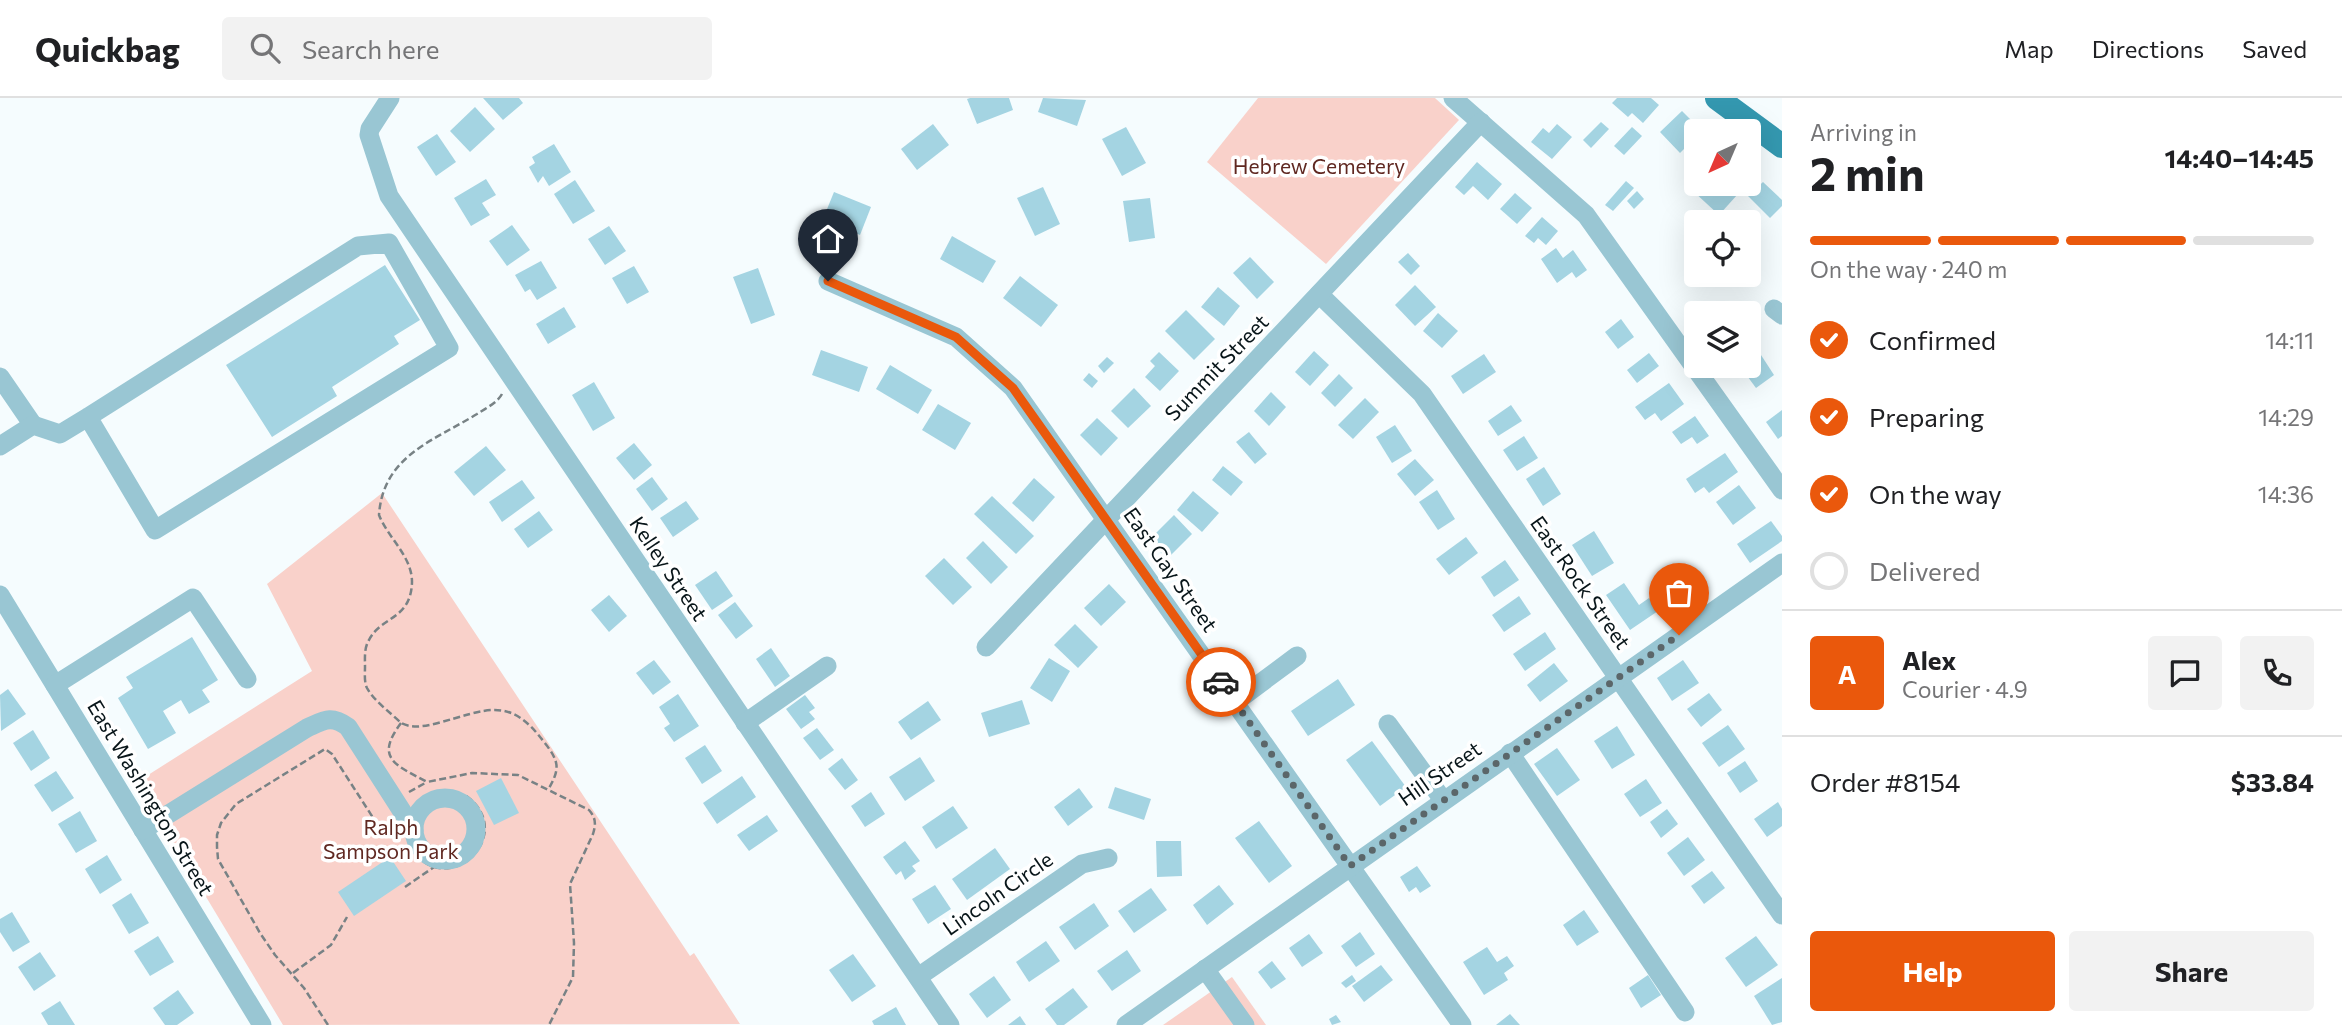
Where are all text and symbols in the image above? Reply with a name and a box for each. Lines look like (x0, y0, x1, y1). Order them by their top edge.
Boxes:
search box (222, 17, 712, 80)
text: Quickbag (35, 28, 180, 69)
icon: search (246, 29, 284, 67)
text: Search here (302, 33, 439, 64)
text: Map (2004, 34, 2054, 63)
text: Directions (2092, 34, 2204, 63)
text: Saved (2242, 34, 2307, 63)
text: Arriving in (1810, 118, 1917, 146)
north arrow (1684, 119, 1760, 196)
map controls (1684, 119, 1761, 378)
text: 14:40–14:45 (2165, 142, 2314, 173)
text: 2 min (1810, 144, 1925, 200)
park label: Hebrew Cemetery (1233, 153, 1405, 178)
pin (798, 209, 858, 281)
button: locate (1684, 210, 1761, 287)
icon: home (809, 220, 847, 258)
text: On the way · 240 m (1810, 255, 2007, 283)
button: layers (1684, 301, 1761, 378)
street label: Summit Street (1159, 309, 1273, 425)
icon: check (1810, 321, 1848, 359)
text: Confirmed (1869, 324, 1996, 355)
text: 14:11 (2265, 326, 2314, 354)
icon: check (1810, 398, 1848, 436)
text: Preparing (1869, 401, 1984, 432)
text: 14:29 (2258, 403, 2314, 431)
icon: check (1810, 475, 1848, 513)
text: On the way (1869, 478, 2002, 509)
text: 14:36 (2258, 480, 2314, 508)
street label: East Gay Street (1119, 502, 1223, 636)
street label: Kelley Street (625, 511, 713, 625)
street label: East Rock Street (1526, 511, 1636, 653)
text: Delivered (1869, 555, 1980, 586)
pin (1649, 563, 1709, 635)
icon: bag (1660, 574, 1698, 612)
button: chat (2148, 636, 2222, 710)
button: phone (2240, 636, 2314, 710)
text: Alex (1902, 644, 1956, 675)
courier (1186, 647, 1256, 717)
text: A (1838, 658, 1856, 689)
icon: car (1202, 663, 1240, 701)
text: Courier · 4.9 (1902, 675, 2028, 703)
street label: East Washington Street (83, 695, 220, 900)
street label: Hill Street (1393, 735, 1485, 810)
text: Order #8154 (1810, 766, 1960, 797)
text: $33.84 (2231, 766, 2314, 797)
park label: Ralph Sampson Park (323, 814, 459, 863)
street label: Lincoln Circle (937, 846, 1057, 940)
button: Help (1810, 931, 2055, 1011)
button: Share (2069, 931, 2314, 1011)

